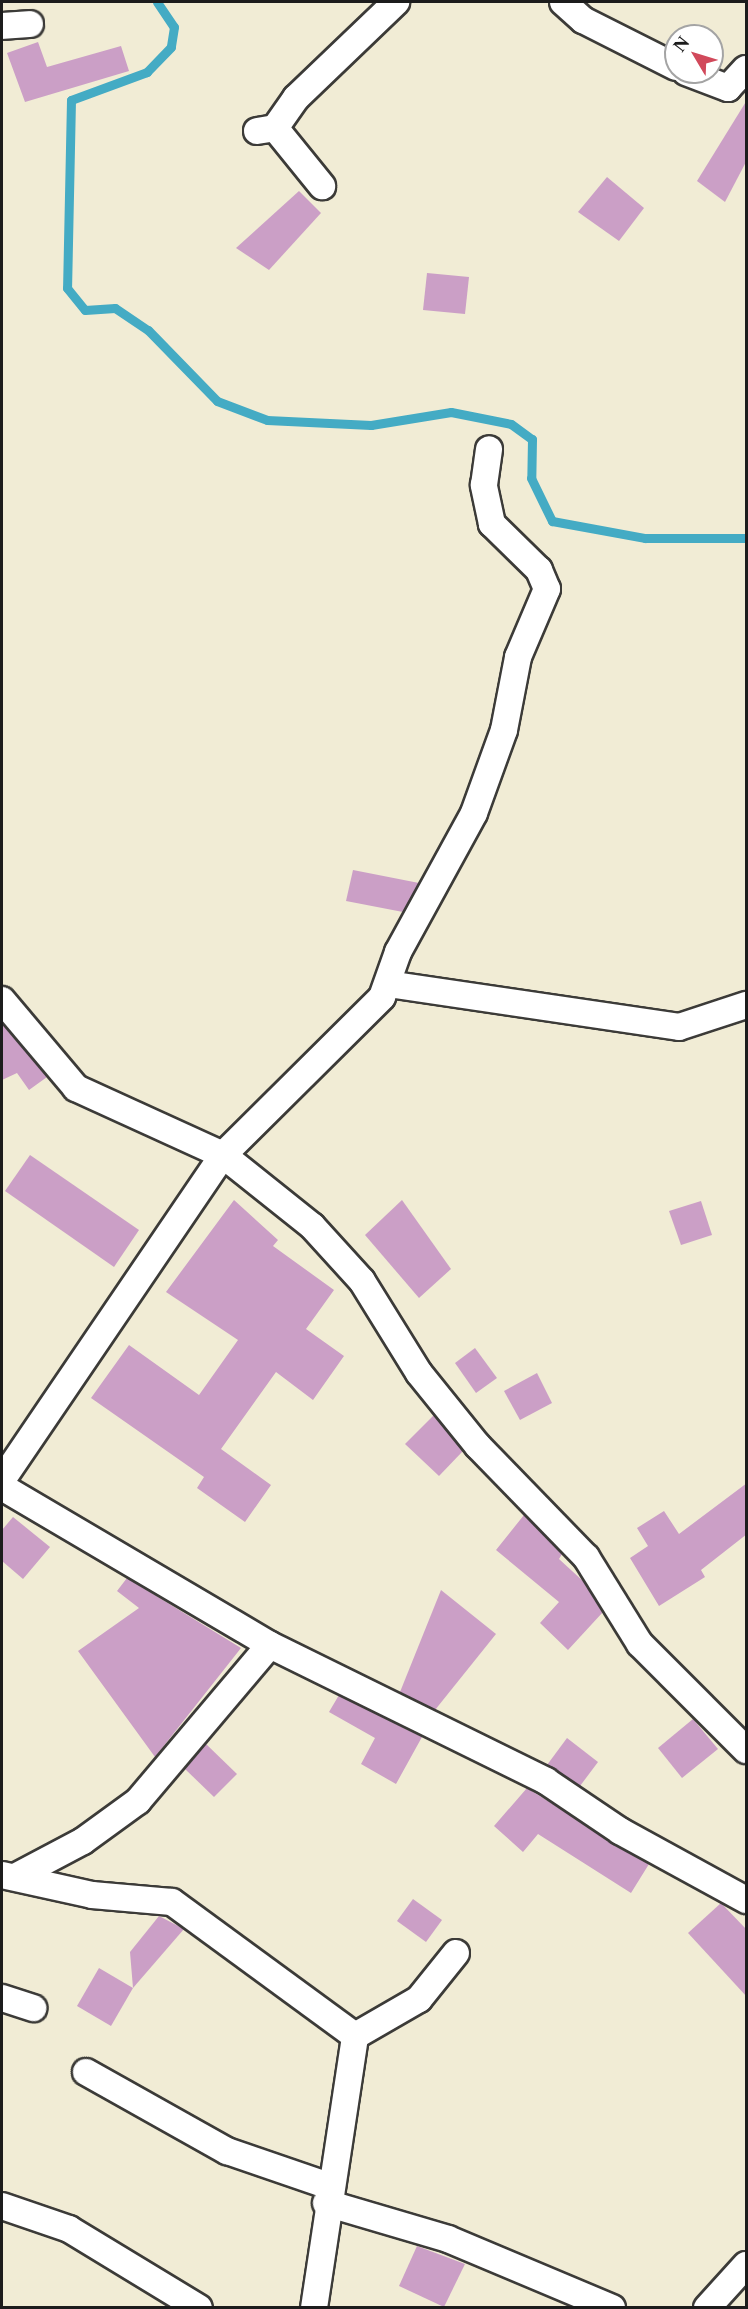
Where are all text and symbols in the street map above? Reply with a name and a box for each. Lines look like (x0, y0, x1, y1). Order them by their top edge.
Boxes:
north arrow (664, 24, 724, 84)
text: N (669, 33, 694, 56)

